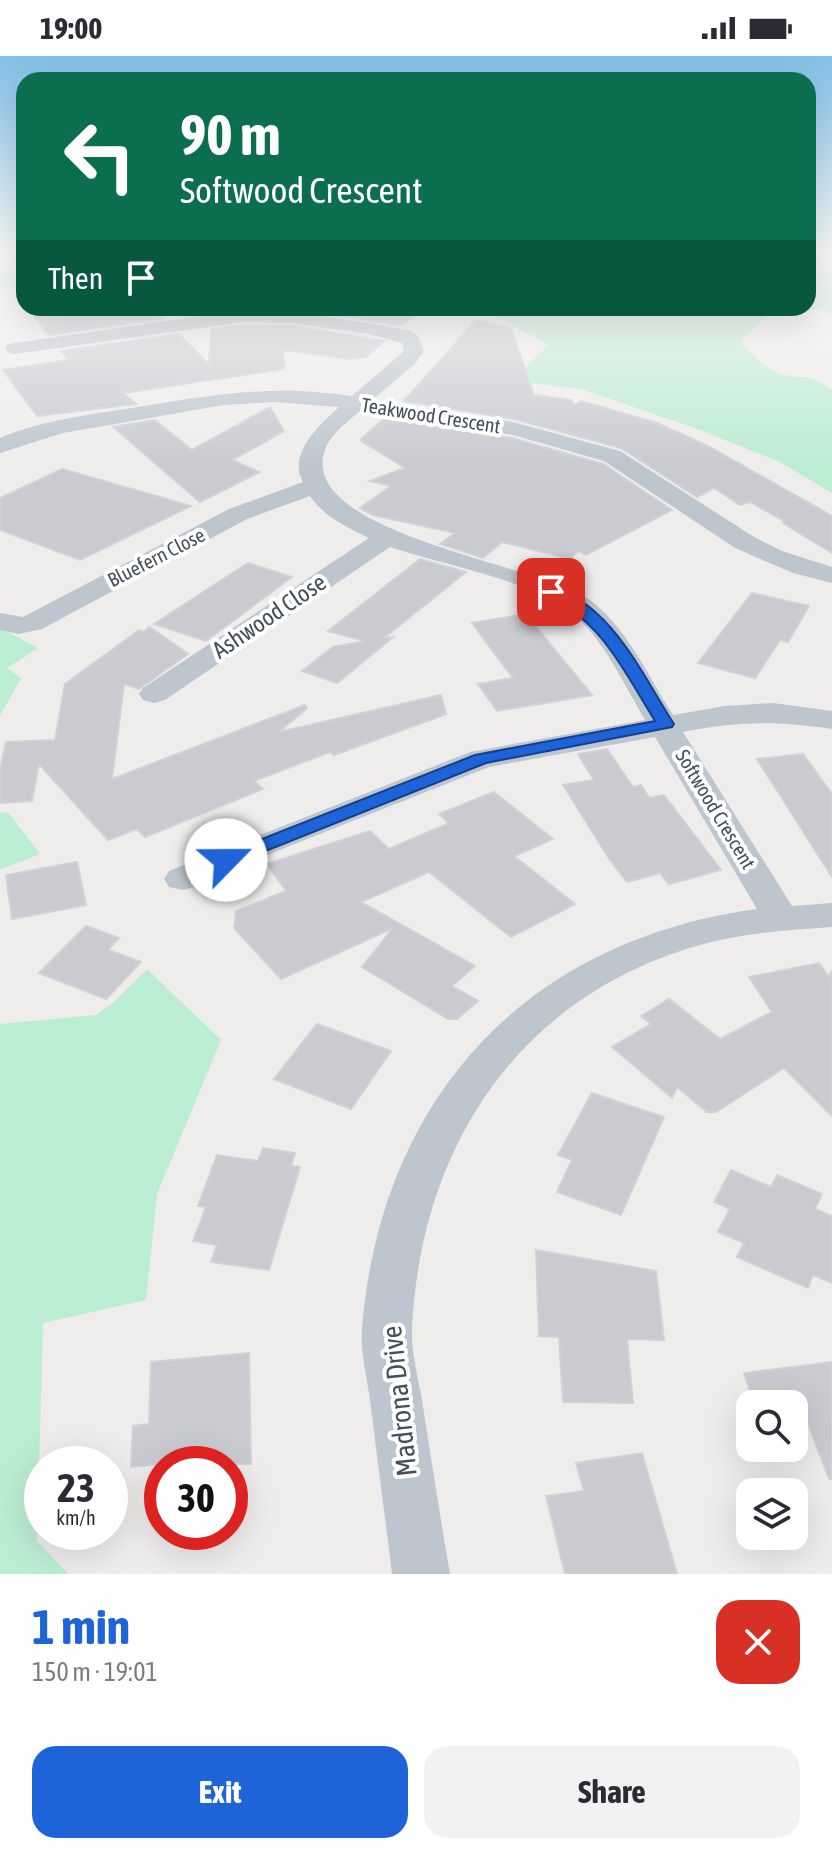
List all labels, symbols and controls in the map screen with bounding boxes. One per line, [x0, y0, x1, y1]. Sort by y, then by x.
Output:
text: 19:00 [40, 11, 102, 45]
text: 90 m [180, 103, 281, 167]
icon: left [48, 104, 152, 208]
text: Softwood Crescent [180, 169, 423, 211]
icon: arrive [119, 256, 163, 300]
text: Then [48, 261, 103, 295]
street label: Teakwood Crescent [360, 393, 502, 437]
street label: Bluefern Close [104, 523, 208, 591]
pin [517, 558, 585, 626]
street label: Ashwood Close [207, 568, 331, 664]
icon: arrive [529, 570, 573, 614]
street label: Softwood Crescent [671, 745, 761, 873]
position arrow [184, 818, 268, 902]
street label: Madrona Drive [375, 1324, 423, 1478]
map controls [736, 1390, 808, 1550]
button: search [736, 1390, 808, 1462]
speed limit sign: 30 [144, 1446, 248, 1550]
text: 23 [57, 1465, 95, 1510]
button: layers [736, 1478, 808, 1550]
text: km/h [56, 1506, 96, 1529]
text: 1 min [32, 1599, 130, 1654]
button: close [716, 1600, 800, 1684]
text: 150 m · 19:01 [32, 1657, 158, 1687]
button: Exit [32, 1746, 408, 1838]
button: Share [424, 1746, 800, 1838]

